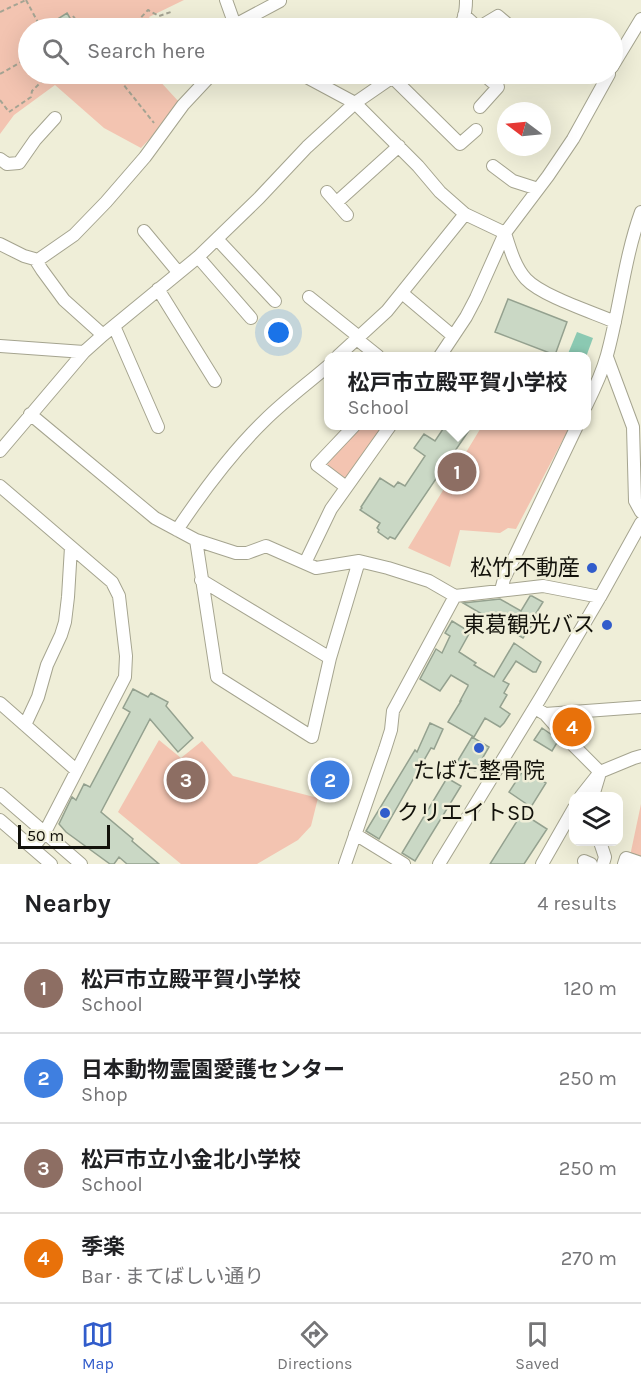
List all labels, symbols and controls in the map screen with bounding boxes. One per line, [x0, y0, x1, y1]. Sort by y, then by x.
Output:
search box [18, 18, 623, 84]
icon: search [39, 35, 72, 68]
text: Search here [87, 38, 205, 64]
north arrow [497, 102, 551, 156]
your location [264, 318, 293, 347]
popup [324, 352, 591, 430]
text: 松戸市立殿平賀小学校 [347, 370, 568, 396]
text: School [347, 396, 409, 419]
pin: 1 [438, 450, 476, 494]
place label: 松竹不動産 [470, 555, 580, 581]
marker: 松竹不動産 [585, 561, 599, 575]
place label: 東葛観光バス [463, 612, 595, 638]
marker: 東葛観光バス [600, 618, 614, 632]
pin: 4 [552, 704, 592, 750]
marker: たばた整骨院 [472, 741, 486, 755]
pin: 3 [166, 758, 206, 802]
pin: 2 [310, 758, 350, 802]
place label: たばた整骨院 [413, 758, 545, 784]
map controls [569, 792, 623, 846]
button: layers [569, 792, 623, 846]
place label: クリエイトSD [397, 800, 535, 826]
marker: クリエイトSD [378, 806, 392, 820]
scale bar [18, 822, 110, 850]
text: 50 m [27, 826, 64, 845]
text: Nearby [24, 888, 111, 919]
text: 4 results [537, 892, 617, 915]
text: 松戸市立殿平賀小学校 [81, 967, 301, 993]
text: 1 [40, 977, 47, 1000]
text: 120 m [563, 977, 617, 1000]
text: School [81, 993, 143, 1016]
text: 日本動物霊園愛護センター [81, 1057, 345, 1083]
text: 2 [37, 1067, 50, 1090]
text: 250 m [559, 1067, 617, 1090]
text: Shop [81, 1083, 128, 1106]
text: 松戸市立小金北小学校 [81, 1147, 301, 1173]
text: 3 [37, 1157, 50, 1180]
text: 250 m [559, 1157, 617, 1180]
text: School [81, 1173, 143, 1196]
text: 季楽 [81, 1234, 125, 1260]
text: 4 [38, 1247, 49, 1270]
text: 270 m [561, 1247, 617, 1270]
text: Bar · まてばしい通り [81, 1265, 264, 1288]
tab: Map [81, 1318, 114, 1373]
tab: Directions [277, 1318, 352, 1373]
tab: Saved [515, 1318, 560, 1373]

